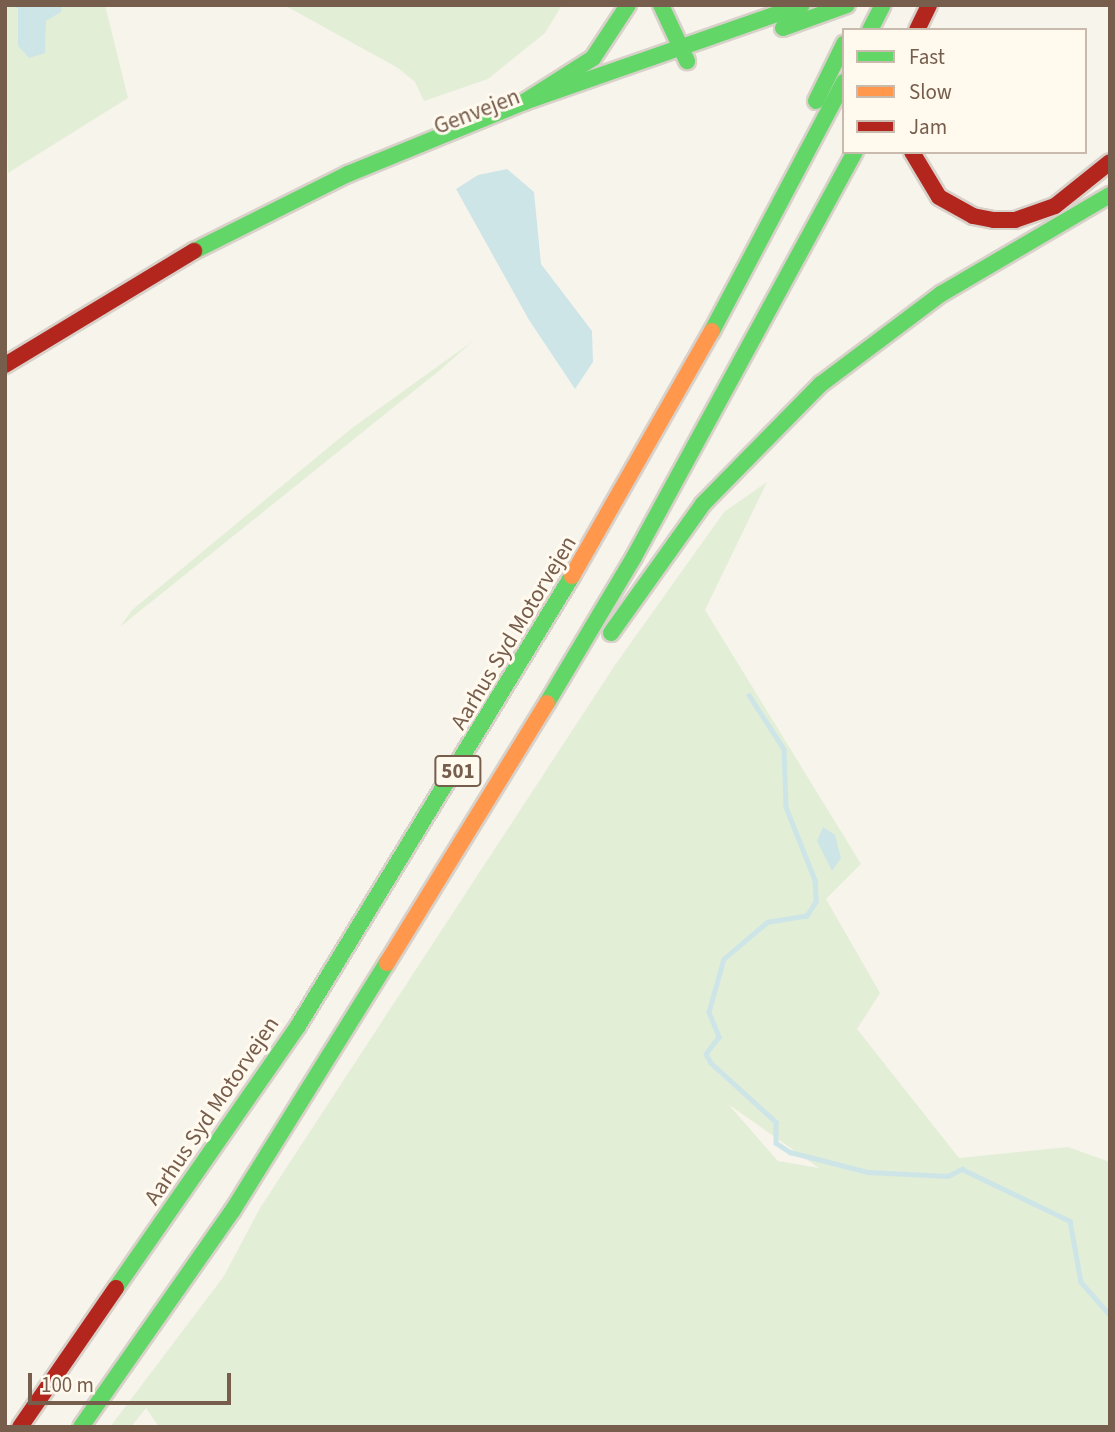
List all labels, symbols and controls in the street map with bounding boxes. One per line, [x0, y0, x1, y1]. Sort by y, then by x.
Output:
legend [842, 28, 1087, 154]
text: Fast [909, 42, 945, 72]
text: Slow [909, 77, 952, 107]
street label: Genvejen [430, 83, 524, 141]
text: Jam [909, 112, 947, 142]
street label: Aarhus Syd Motorvejen [445, 531, 583, 735]
road number: 501 [434, 754, 482, 788]
street label: Aarhus Syd Motorvejen [139, 1012, 285, 1210]
scale bar [32, 1358, 234, 1402]
text: 100 m [41, 1370, 94, 1400]

